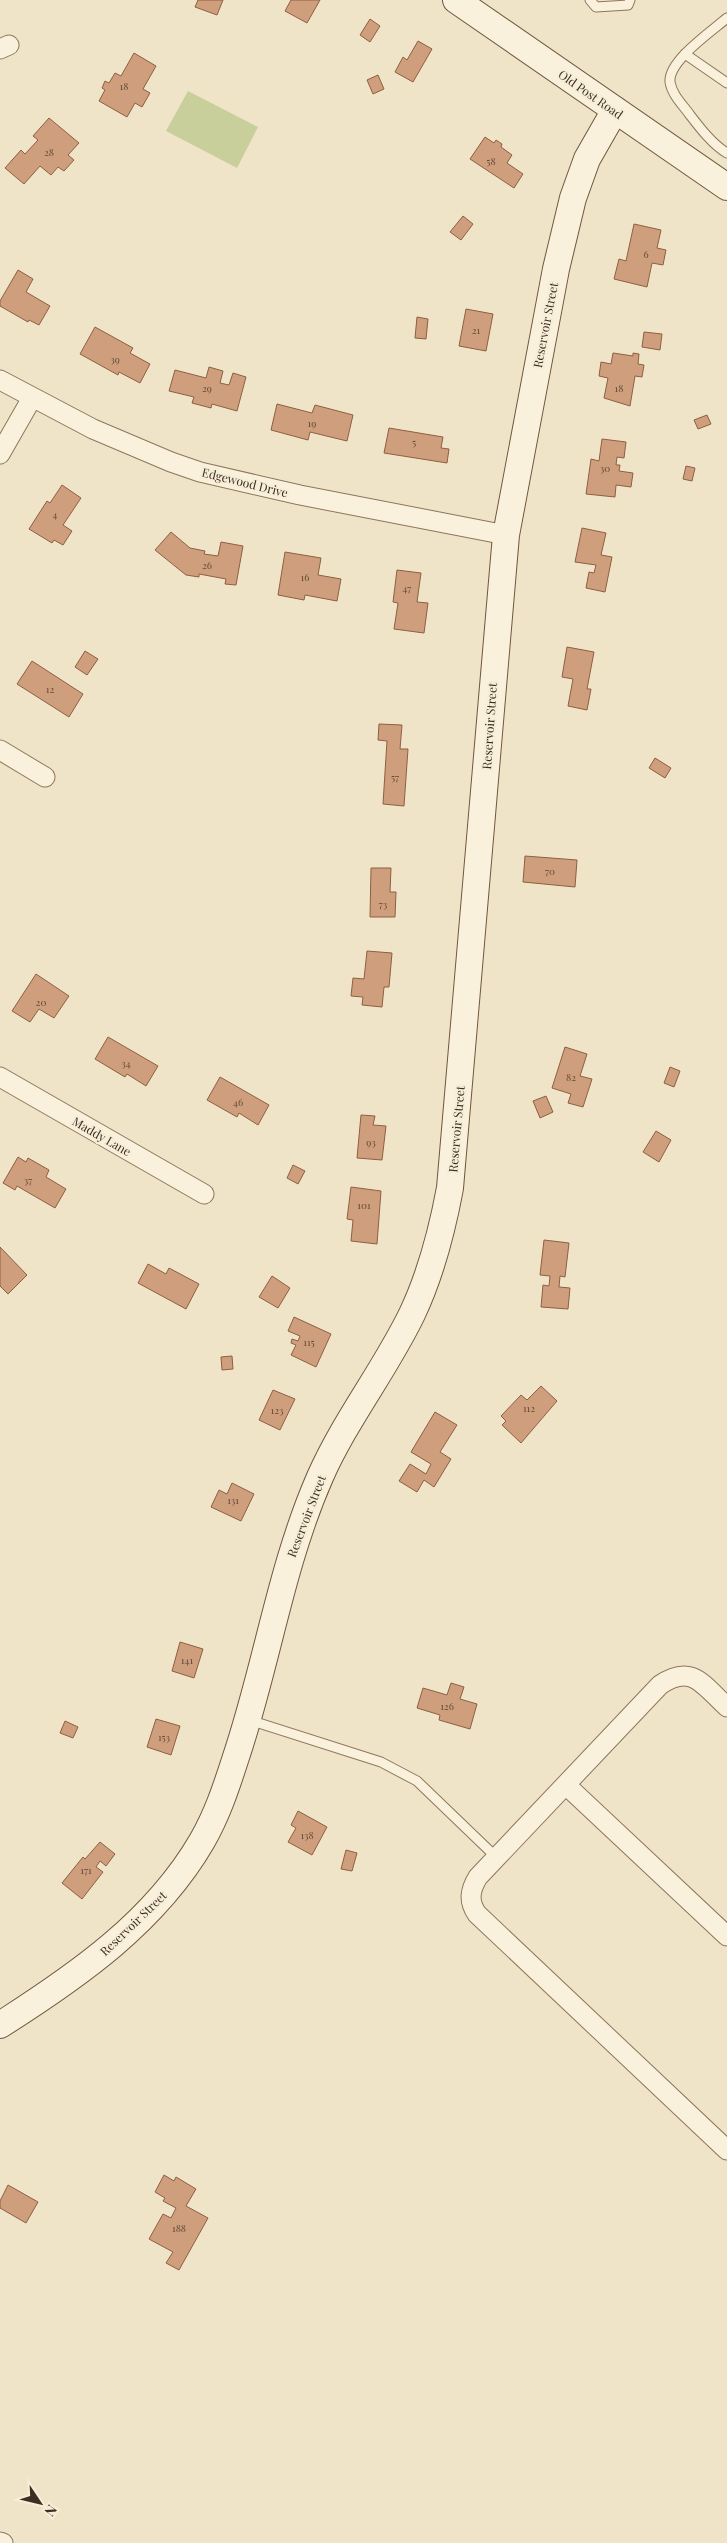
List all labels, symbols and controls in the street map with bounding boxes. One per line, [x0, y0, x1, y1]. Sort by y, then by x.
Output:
street label: Old Post Road [556, 66, 626, 122]
house number: 18 [120, 79, 128, 93]
house number: 28 [44, 145, 54, 159]
house number: 58 [486, 154, 496, 168]
house number: 6 [643, 247, 649, 261]
street label: Reservoir Street [529, 280, 561, 369]
house number: 21 [472, 323, 481, 337]
house number: 39 [110, 352, 120, 366]
house number: 29 [202, 381, 212, 395]
house number: 18 [615, 381, 623, 395]
house number: 19 [308, 416, 316, 430]
house number: 5 [412, 435, 416, 449]
house number: 30 [600, 461, 610, 475]
street label: Edgewood Drive [200, 464, 290, 500]
house number: 4 [53, 507, 58, 521]
house number: 26 [202, 558, 212, 572]
house number: 16 [301, 570, 309, 584]
house number: 47 [403, 581, 411, 595]
street label: Reservoir Street [478, 681, 500, 770]
house number: 12 [46, 682, 54, 696]
house number: 57 [391, 770, 399, 784]
house number: 70 [545, 864, 555, 878]
house number: 73 [379, 897, 388, 911]
house number: 20 [36, 995, 46, 1009]
house number: 34 [121, 1056, 131, 1070]
house number: 82 [566, 1070, 576, 1084]
street label: Reservoir Street [444, 1084, 468, 1173]
house number: 46 [233, 1095, 243, 1109]
street label: Maddy Lane [70, 1113, 134, 1159]
house number: 93 [366, 1135, 376, 1149]
house number: 37 [24, 1173, 32, 1187]
house number: 101 [357, 1198, 371, 1212]
house number: 115 [303, 1335, 315, 1349]
house number: 112 [523, 1401, 535, 1415]
house number: 123 [271, 1403, 284, 1417]
street label: Reservoir Street [283, 1472, 329, 1559]
house number: 131 [227, 1493, 239, 1507]
house number: 141 [181, 1653, 193, 1667]
house number: 126 [440, 1699, 454, 1713]
house number: 153 [158, 1730, 171, 1744]
house number: 138 [300, 1828, 314, 1842]
house number: 171 [80, 1863, 92, 1877]
street label: Reservoir Street [96, 1887, 170, 1959]
house number: 188 [172, 2221, 186, 2235]
north arrow [15, 2478, 65, 2528]
text: N [40, 2501, 62, 2520]

